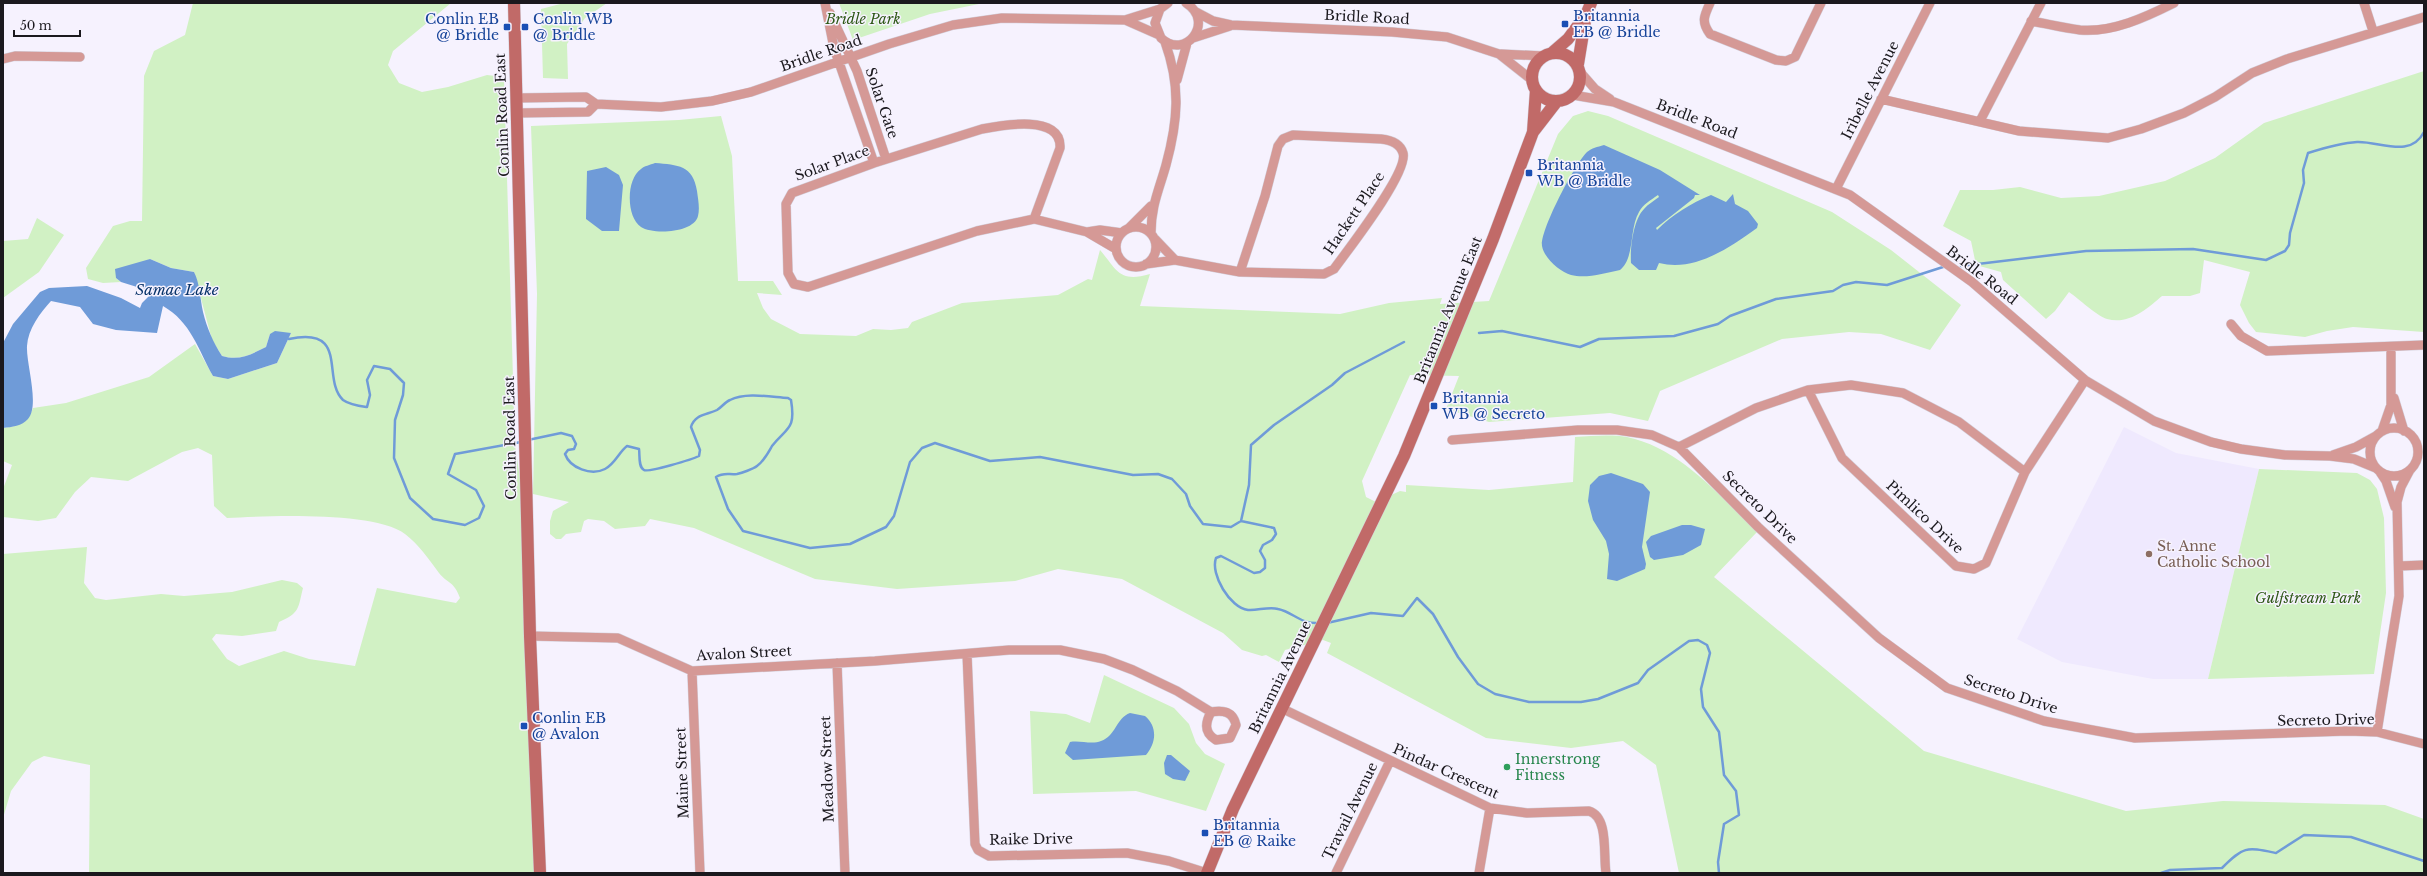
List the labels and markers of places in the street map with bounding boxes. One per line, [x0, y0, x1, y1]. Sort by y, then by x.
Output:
place label: Britannia EB @ Bridle [1573, 7, 1661, 41]
place label: Conlin EB @ Bridle [425, 10, 499, 44]
place label: Conlin WB @ Bridle [533, 10, 613, 44]
marker: Britannia EB @ Bridle [1560, 19, 1570, 29]
marker: Conlin EB @ Bridle [502, 22, 512, 32]
marker: Conlin WB @ Bridle [520, 22, 530, 32]
place label: Britannia WB @ Bridle [1536, 156, 1631, 190]
marker: Britannia WB @ Bridle [1524, 168, 1534, 178]
place label: Britannia WB @ Secreto [1441, 389, 1545, 423]
marker: Britannia WB @ Secreto [1429, 401, 1439, 411]
place label: St. Anne Catholic School [2157, 537, 2270, 571]
marker: St. Anne Catholic School [2144, 549, 2154, 559]
place label: Conlin EB @ Avalon [532, 709, 606, 743]
marker: Conlin EB @ Avalon [519, 721, 529, 731]
place label: Innerstrong Fitness [1515, 750, 1601, 784]
marker: Innerstrong Fitness [1502, 762, 1512, 772]
place label: Britannia EB @ Raike [1213, 816, 1296, 850]
marker: Britannia EB @ Raike [1200, 828, 1210, 838]

